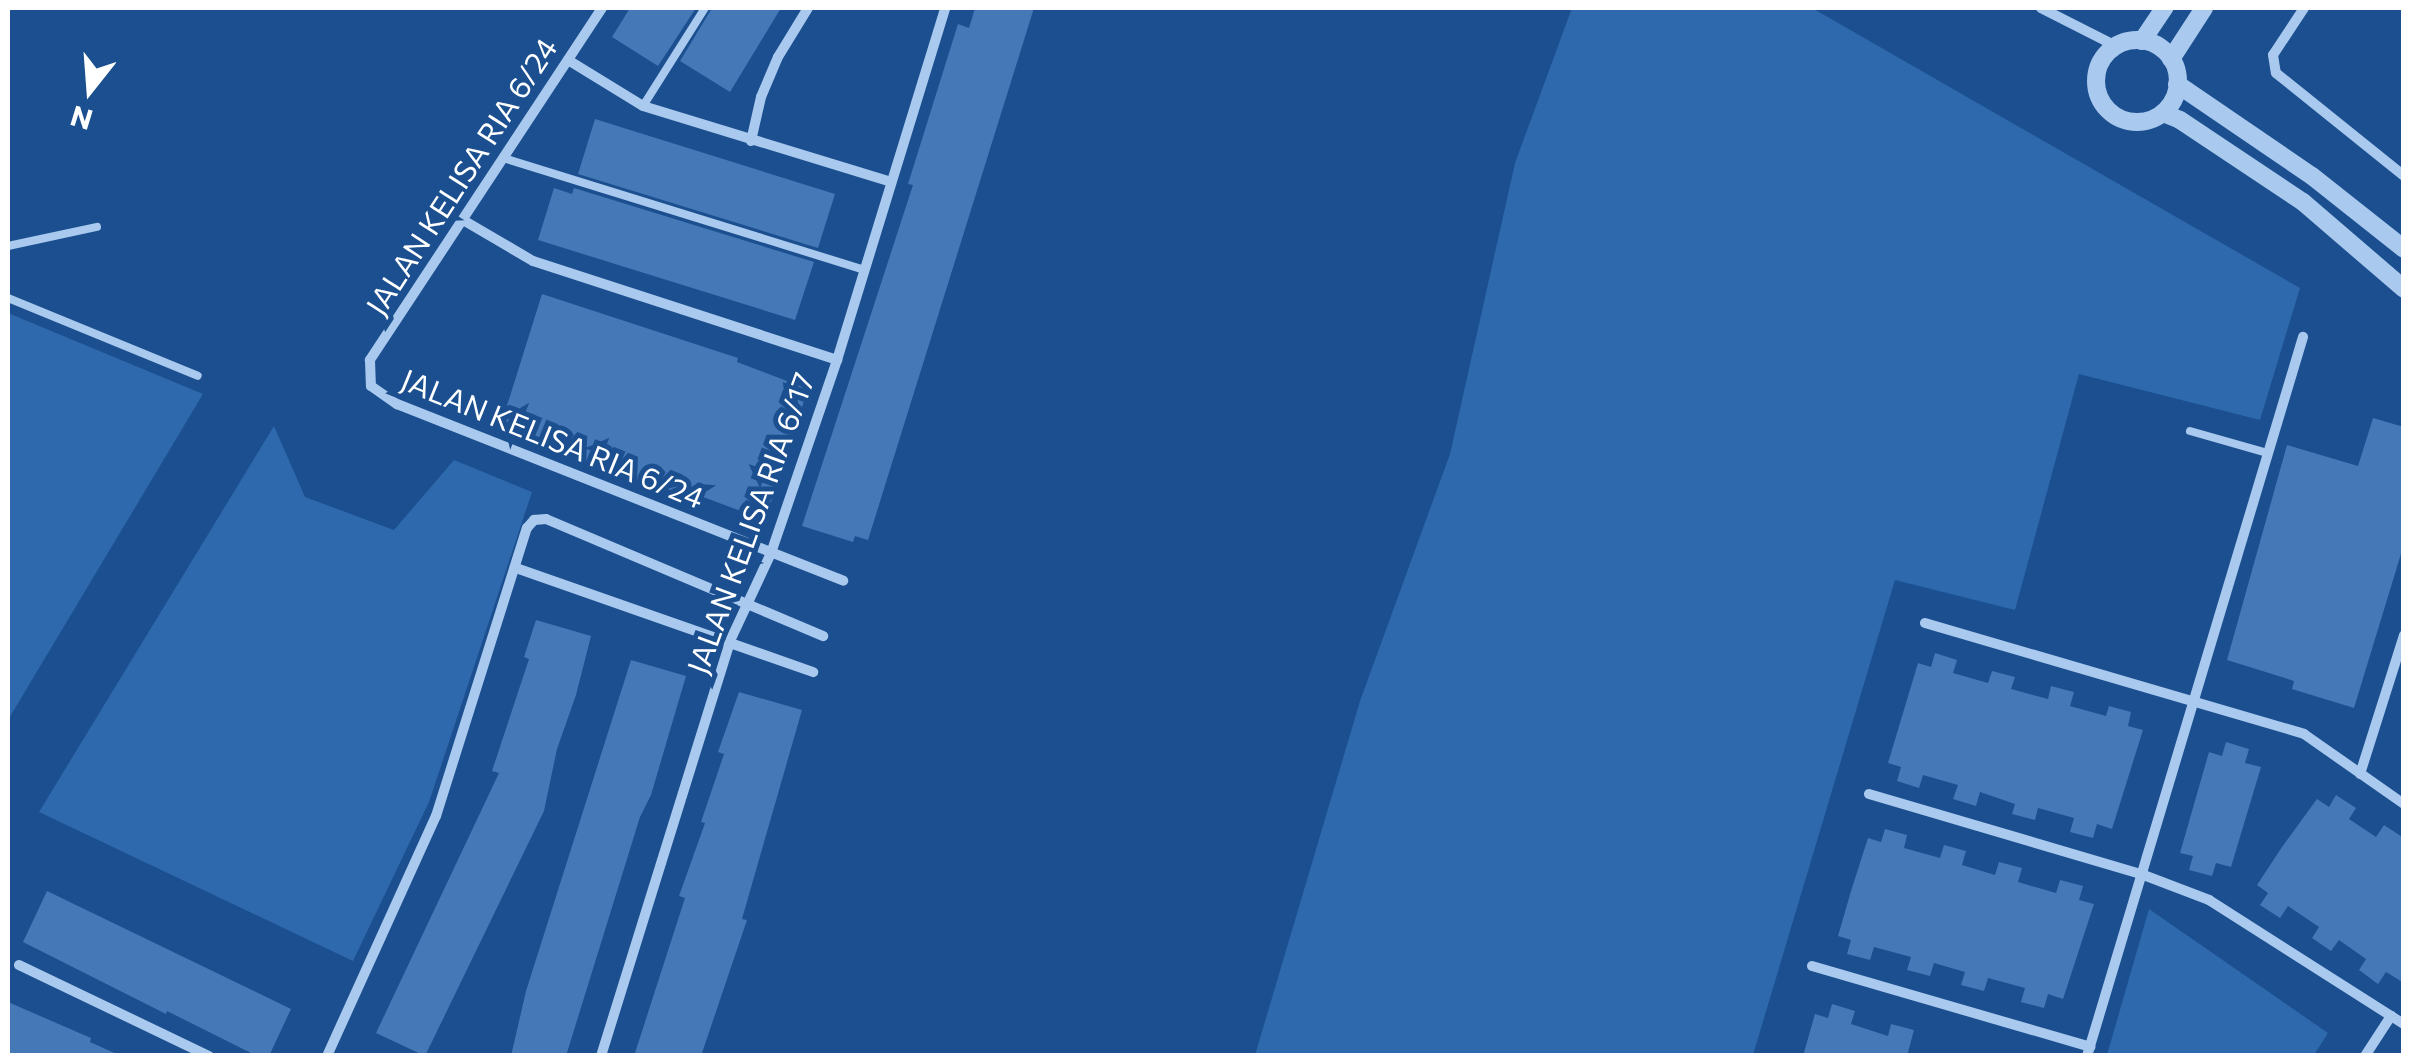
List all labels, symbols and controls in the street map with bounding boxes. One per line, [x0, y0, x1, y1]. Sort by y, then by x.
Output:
street label: JALAN KELISA RIA 6/24 [358, 31, 564, 321]
north arrow [40, 40, 140, 140]
text: N [66, 99, 96, 138]
street label: JALAN KELISA RIA 6/24 [396, 361, 710, 515]
street label: JALAN KELISA RIA 6/17 [679, 368, 821, 678]

